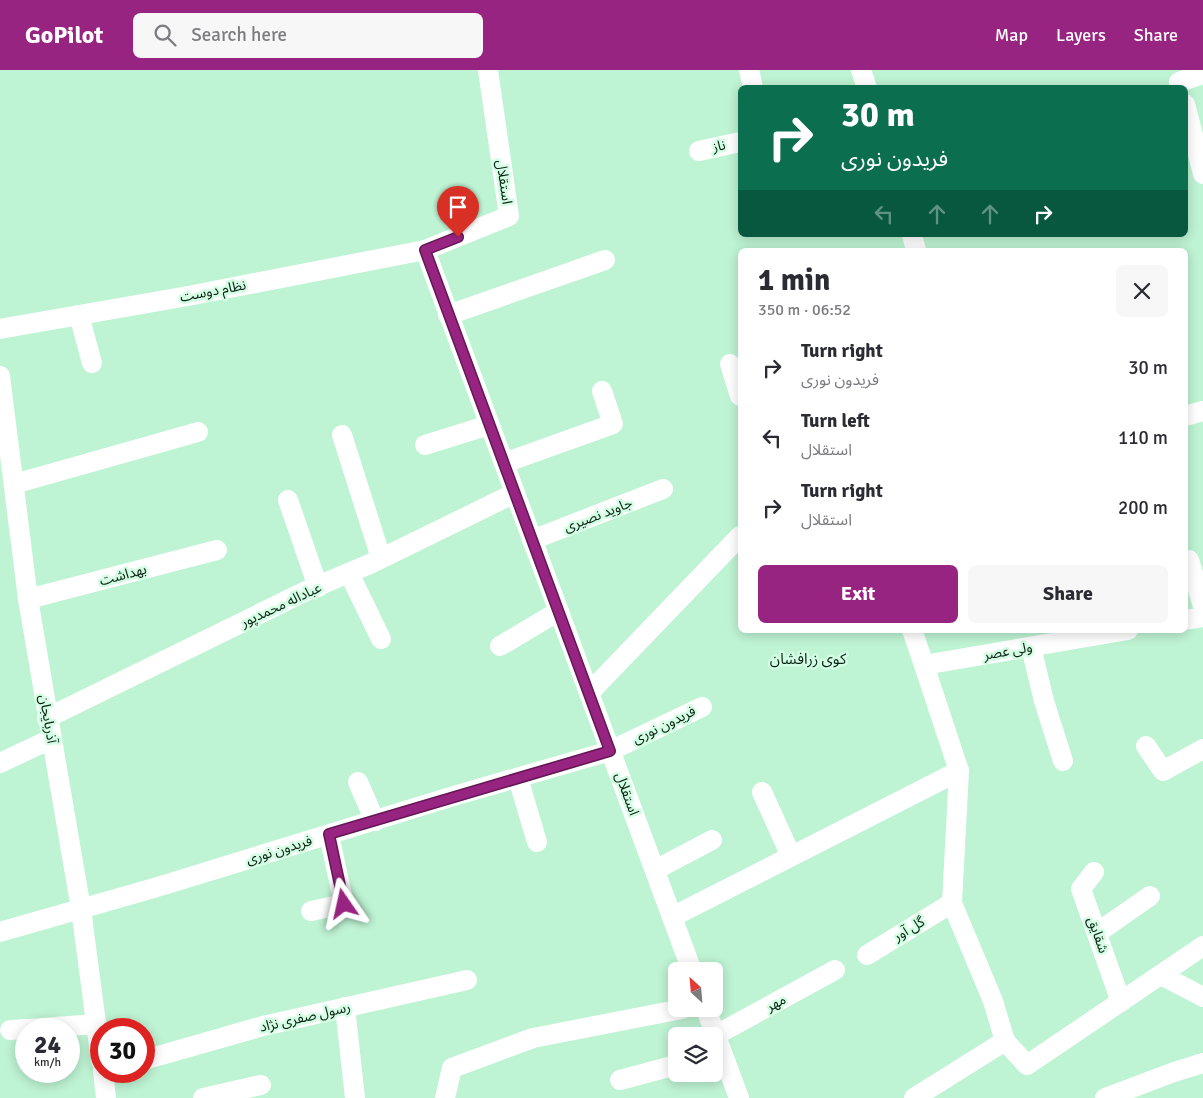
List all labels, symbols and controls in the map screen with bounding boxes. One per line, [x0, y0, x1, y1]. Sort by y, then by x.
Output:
search box [133, 13, 483, 58]
text: GoPilot [25, 20, 103, 50]
icon: search [151, 21, 179, 49]
text: Search here [191, 23, 287, 47]
text: Map [995, 24, 1028, 46]
text: Layers [1056, 24, 1106, 46]
text: Share [1134, 24, 1178, 46]
text: 30 m [841, 93, 915, 136]
icon: right [758, 105, 823, 170]
street label: ناز [710, 136, 727, 156]
text: فریدون نوری [841, 145, 948, 172]
street label: استقلال [492, 159, 516, 205]
pin [437, 186, 479, 237]
icon: arrive [444, 193, 472, 221]
icon: left [870, 200, 898, 228]
icon: ahead [923, 200, 951, 228]
icon: ahead [976, 200, 1004, 228]
icon: right [1029, 200, 1057, 228]
text: 1 min [758, 262, 830, 299]
button: close [1116, 265, 1168, 317]
street label: نظام دوست [179, 276, 248, 308]
text: 350 m · 06:52 [758, 300, 851, 320]
text: Turn right [801, 339, 883, 363]
icon: right [758, 354, 786, 382]
text: 30 m [1128, 356, 1168, 380]
text: فریدون نوری [801, 370, 879, 390]
text: Turn left [801, 409, 870, 433]
icon: left [758, 424, 786, 452]
text: 110 m [1118, 426, 1168, 450]
text: استقلال [801, 440, 852, 460]
text: Turn right [801, 479, 883, 503]
street label: جاوید نصیری [561, 494, 635, 536]
icon: right [758, 494, 786, 522]
text: 200 m [1118, 496, 1168, 520]
text: استقلال [801, 510, 852, 530]
street label: بهداشت [98, 561, 149, 589]
button: Exit [758, 565, 958, 623]
button: Share [968, 565, 1168, 623]
street label: عباداله محمدپور [237, 579, 325, 633]
street label: ولی عصر [981, 638, 1034, 664]
district label: کوی زرافشان [770, 650, 847, 668]
street label: آذربایجان [35, 693, 61, 746]
street label: فریدون نوری [630, 702, 698, 748]
street label: استقلال [611, 770, 643, 818]
street label: فریدون نوری [244, 832, 314, 868]
position arrow [317, 877, 369, 929]
street label: گل آور [889, 913, 928, 945]
street label: شقایق [1083, 915, 1112, 956]
north arrow [668, 962, 722, 1018]
map controls [668, 962, 723, 1082]
street label: مهر [762, 991, 789, 1016]
street label: رسول صفری نژاد [258, 998, 352, 1036]
speed limit sign: 30 [90, 1018, 155, 1083]
button: layers [668, 1027, 723, 1082]
text: 24 [34, 1029, 61, 1060]
text: km/h [34, 1055, 61, 1070]

